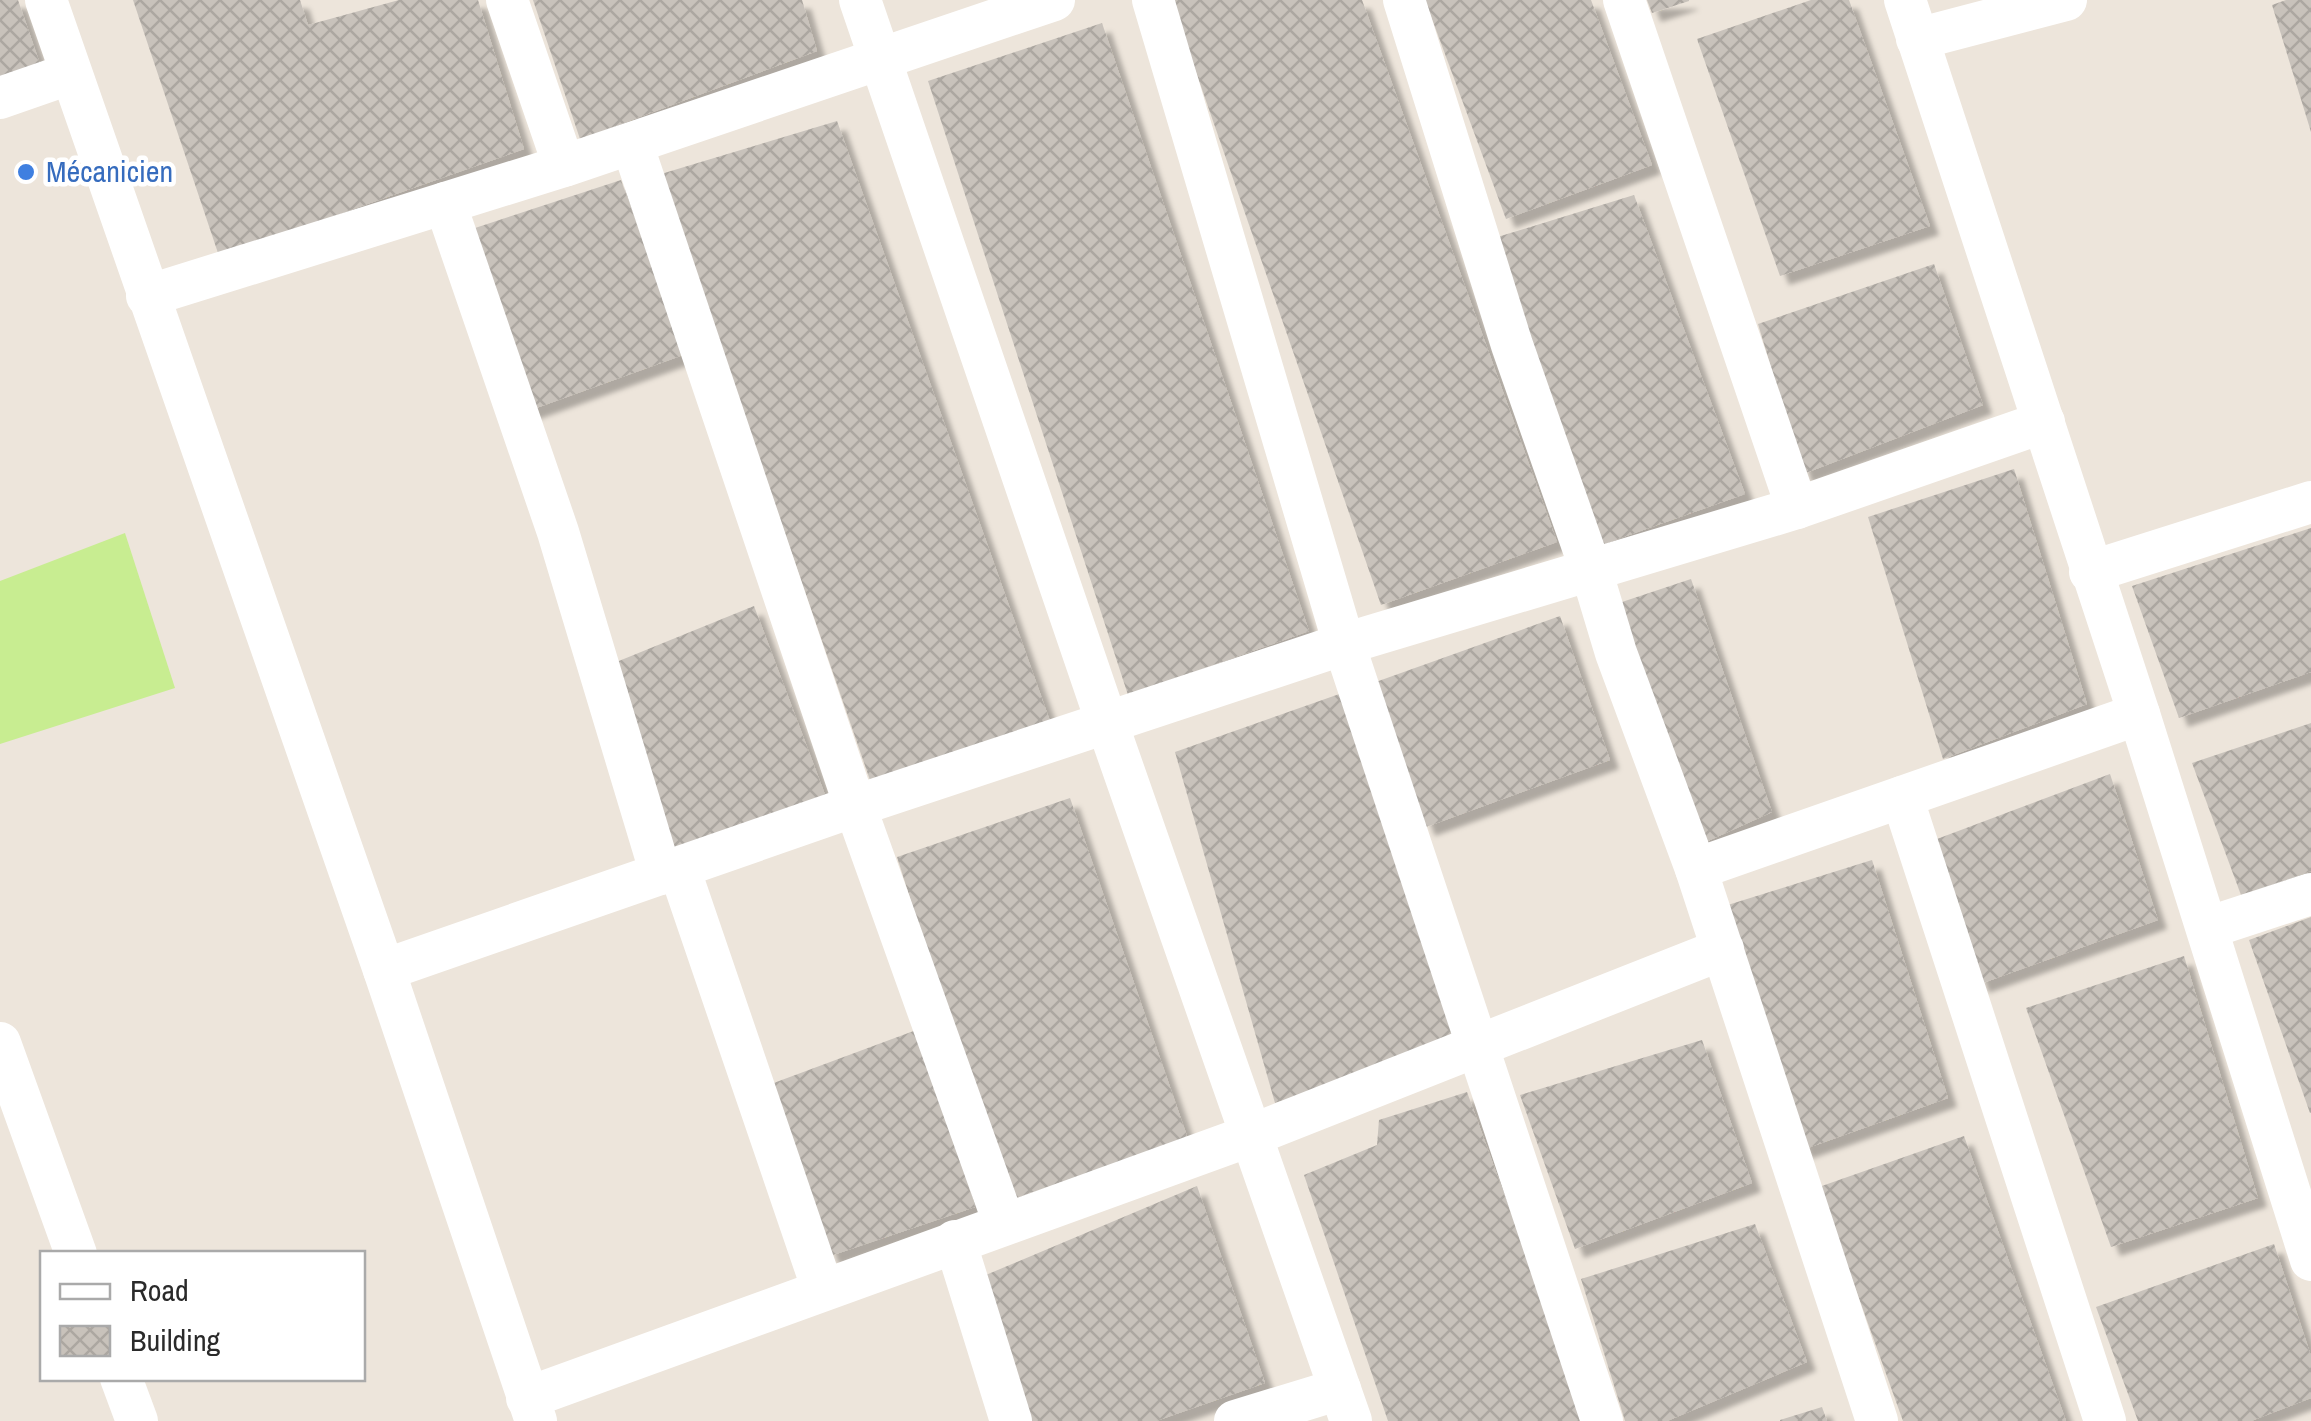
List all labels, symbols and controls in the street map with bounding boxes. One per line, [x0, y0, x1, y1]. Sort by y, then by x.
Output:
place label: Mécanicien [46, 151, 173, 191]
marker: Mécanicien [15, 161, 37, 183]
legend [40, 1251, 365, 1381]
text: Road [130, 1270, 189, 1310]
text: Building [130, 1320, 221, 1360]

